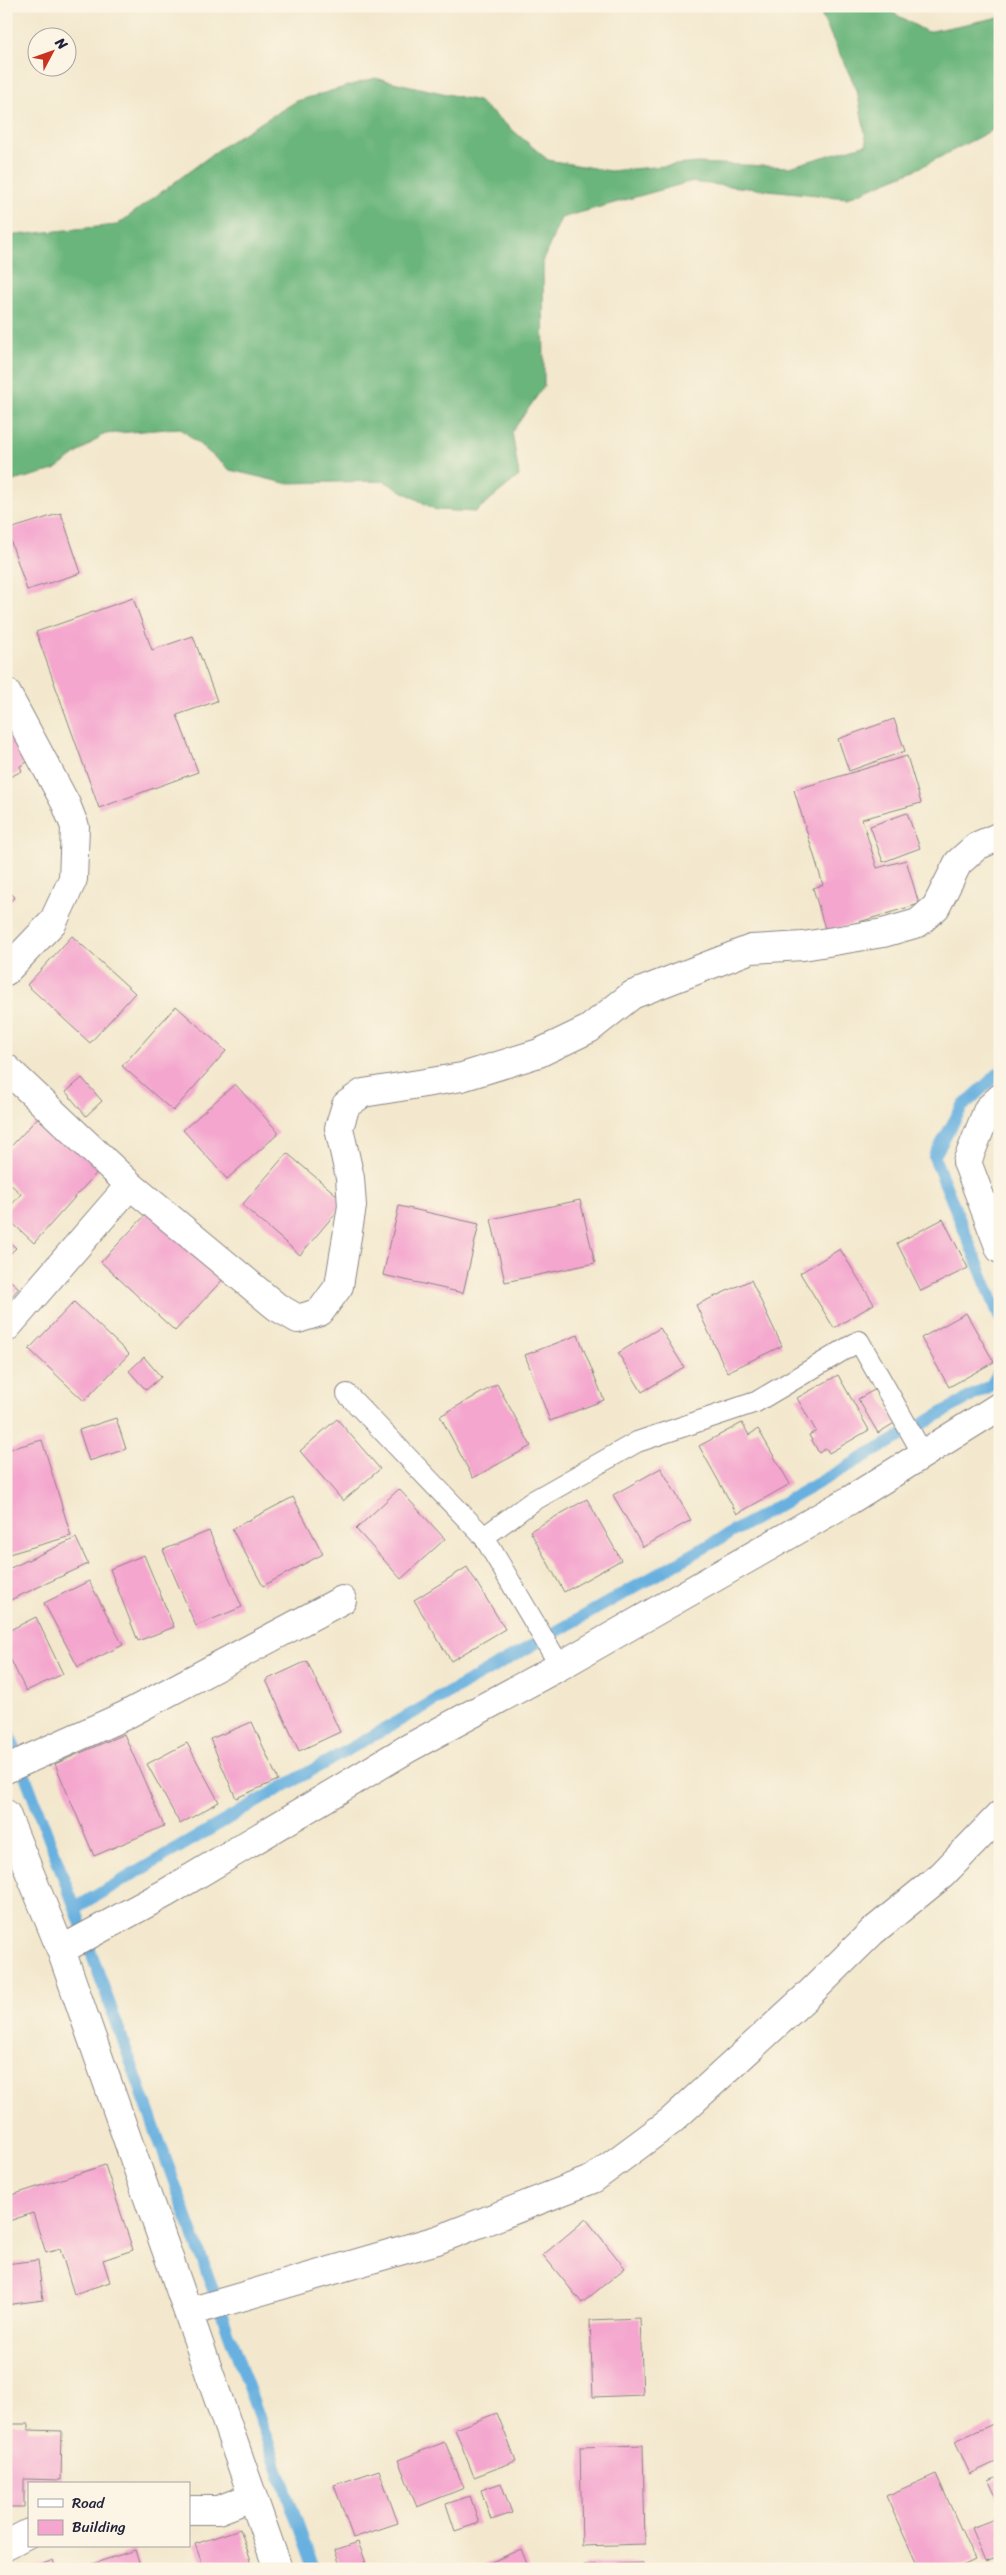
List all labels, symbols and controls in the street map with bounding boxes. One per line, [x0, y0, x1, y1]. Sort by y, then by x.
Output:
north arrow [28, 28, 78, 78]
text: N [48, 31, 74, 56]
legend [28, 2482, 190, 2548]
text: Road [72, 2490, 105, 2516]
text: Building [72, 2514, 126, 2540]

